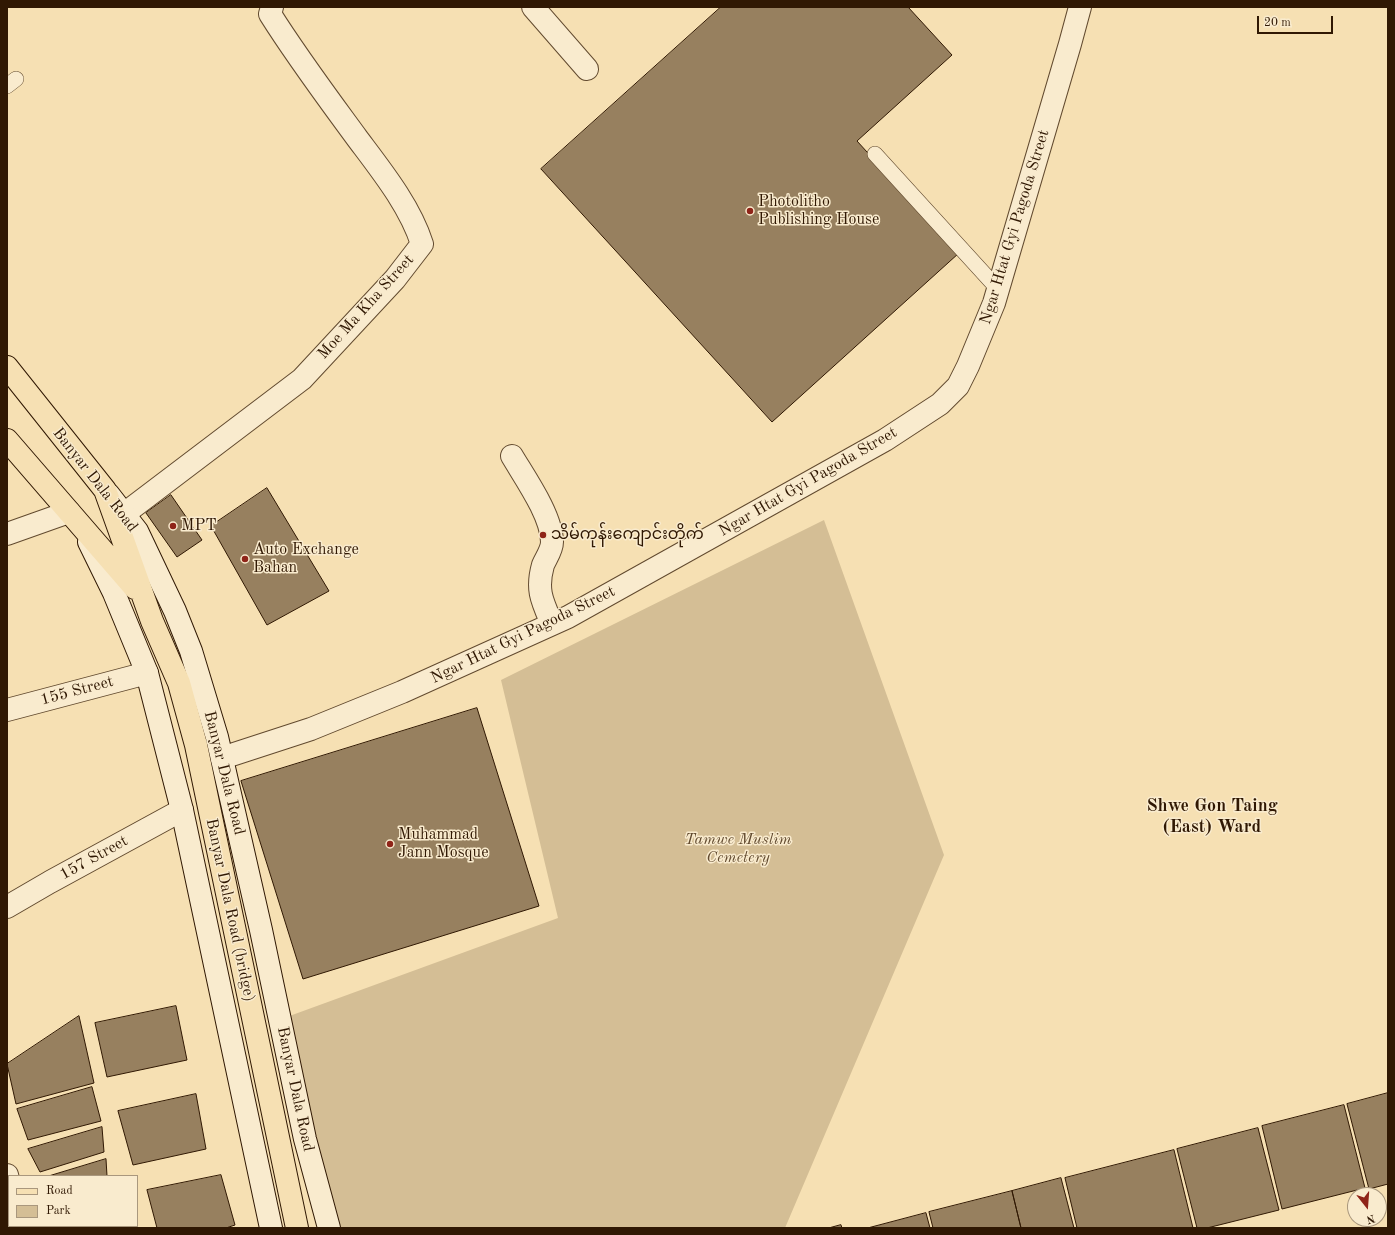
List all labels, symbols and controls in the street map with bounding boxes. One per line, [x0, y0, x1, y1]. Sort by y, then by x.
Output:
scale bar [1259, 8, 1335, 34]
text: 20 m [1264, 17, 1291, 29]
street label: Ngar Htat Gyi Pagoda Street [976, 127, 1054, 327]
place label: Photolitho Publishing House [758, 192, 879, 230]
marker: Photolitho Publishing House [745, 206, 755, 216]
street label: Moe Ma Kha Street [314, 251, 418, 363]
street label: Ngar Htat Gyi Pagoda Street [715, 423, 901, 541]
street label: Banyar Dala Road [48, 424, 142, 536]
place label: MPT [181, 516, 217, 536]
marker: MPT [168, 521, 178, 531]
place label: သိမ်ကုန်းကျောင်းတိုက် [551, 525, 704, 545]
marker: သိမ်ကုန်းကျောင်းတိုက် [538, 530, 548, 540]
place label: Auto Exchange Bahan [253, 540, 359, 578]
marker: Auto Exchange Bahan [240, 554, 250, 564]
street label: Ngar Htat Gyi Pagoda Street [428, 582, 618, 688]
street label: 155 Street [38, 672, 116, 710]
street label: Banyar Dala Road [199, 709, 249, 837]
district label: Shwe Gon Taing (East) Ward [1146, 795, 1278, 838]
street label: Banyar Dala Road (bridge) [201, 817, 259, 1003]
place label: Muhammad Jann Mosque [398, 825, 489, 863]
park label: Tamwe Muslim Cemetery [684, 830, 792, 868]
street label: 157 Street [57, 831, 131, 885]
marker: Muhammad Jann Mosque [385, 839, 395, 849]
street label: Banyar Dala Road [272, 1025, 318, 1153]
legend [8, 1175, 138, 1227]
text: Road [46, 1185, 73, 1197]
north arrow [1347, 1187, 1387, 1227]
text: Park [46, 1205, 71, 1217]
text: N [1365, 1212, 1376, 1224]

